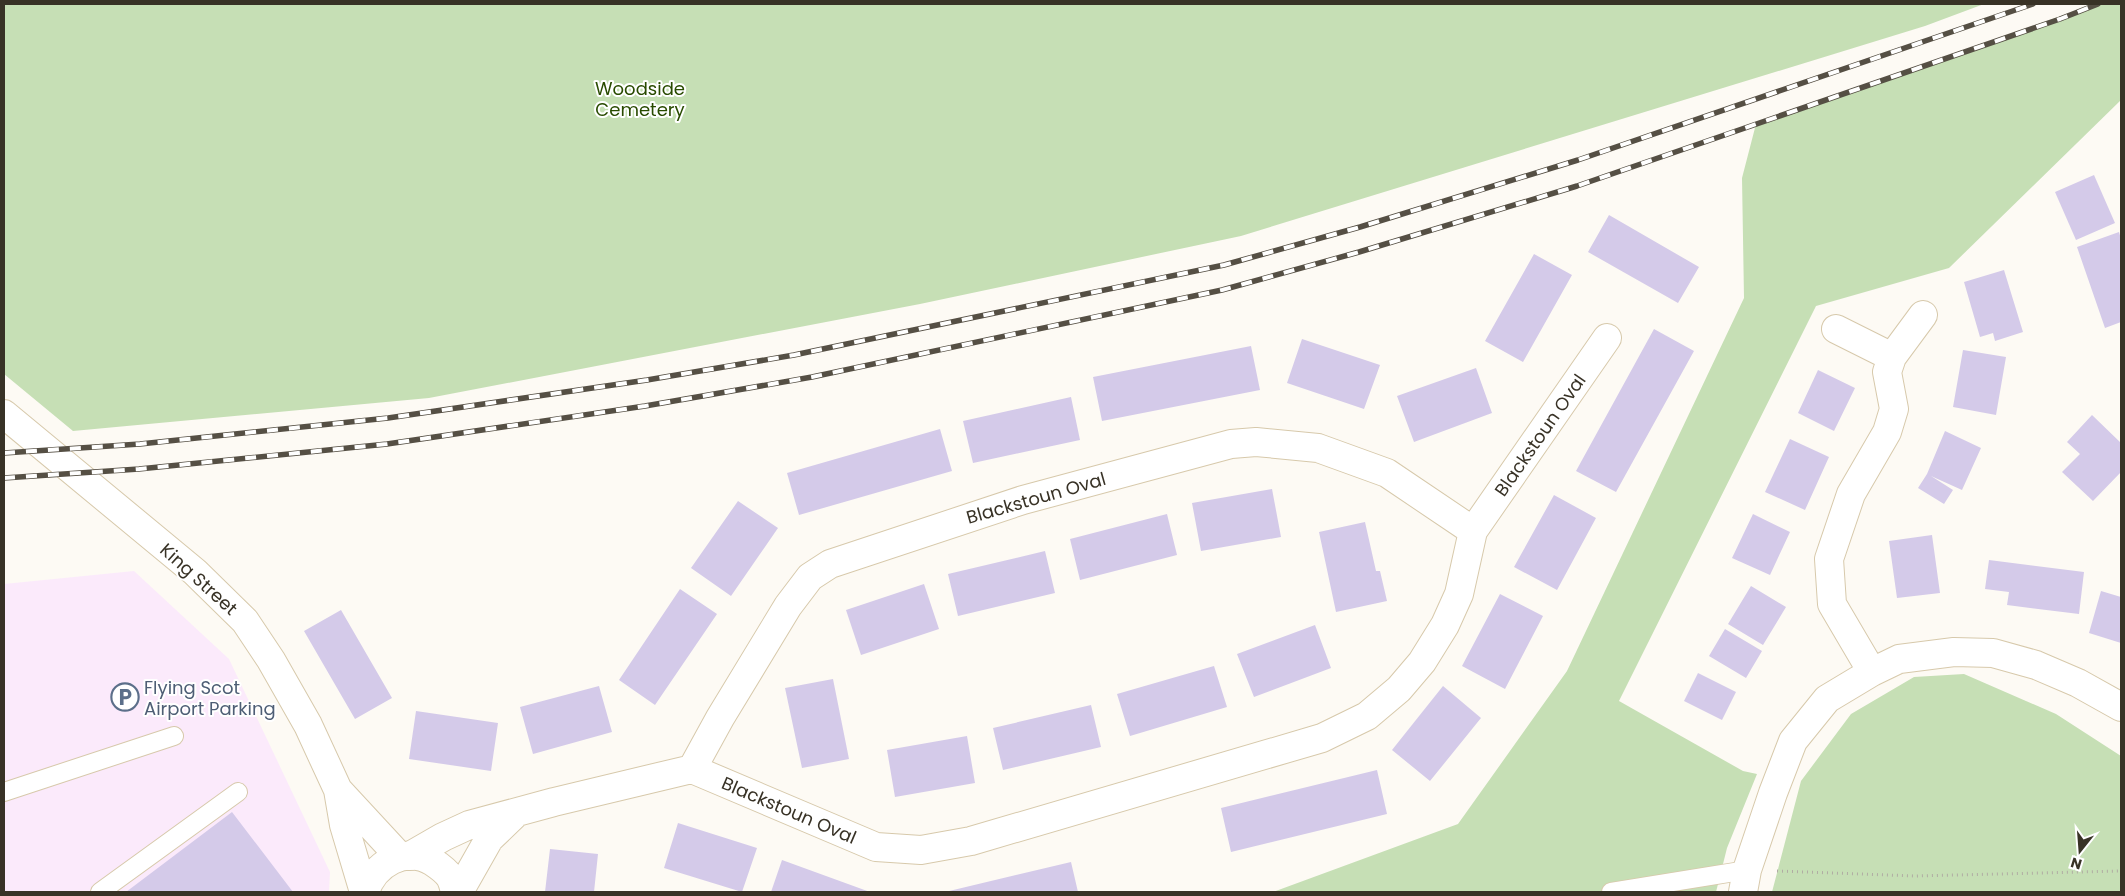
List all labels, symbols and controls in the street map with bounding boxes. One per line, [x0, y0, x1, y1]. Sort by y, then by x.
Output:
park label: Woodside Cemetery [595, 76, 685, 122]
street label: Blackstoun Oval [1488, 369, 1592, 501]
street label: Blackstoun Oval [963, 466, 1109, 530]
street label: King Street [155, 537, 243, 621]
place label: Flying Scot Airport Parking [144, 675, 276, 721]
parking icon: Flying Scot Airport Parking [110, 682, 140, 712]
street label: Blackstoun Oval [718, 770, 860, 850]
north arrow [2055, 826, 2105, 876]
text: N [2068, 852, 2084, 875]

